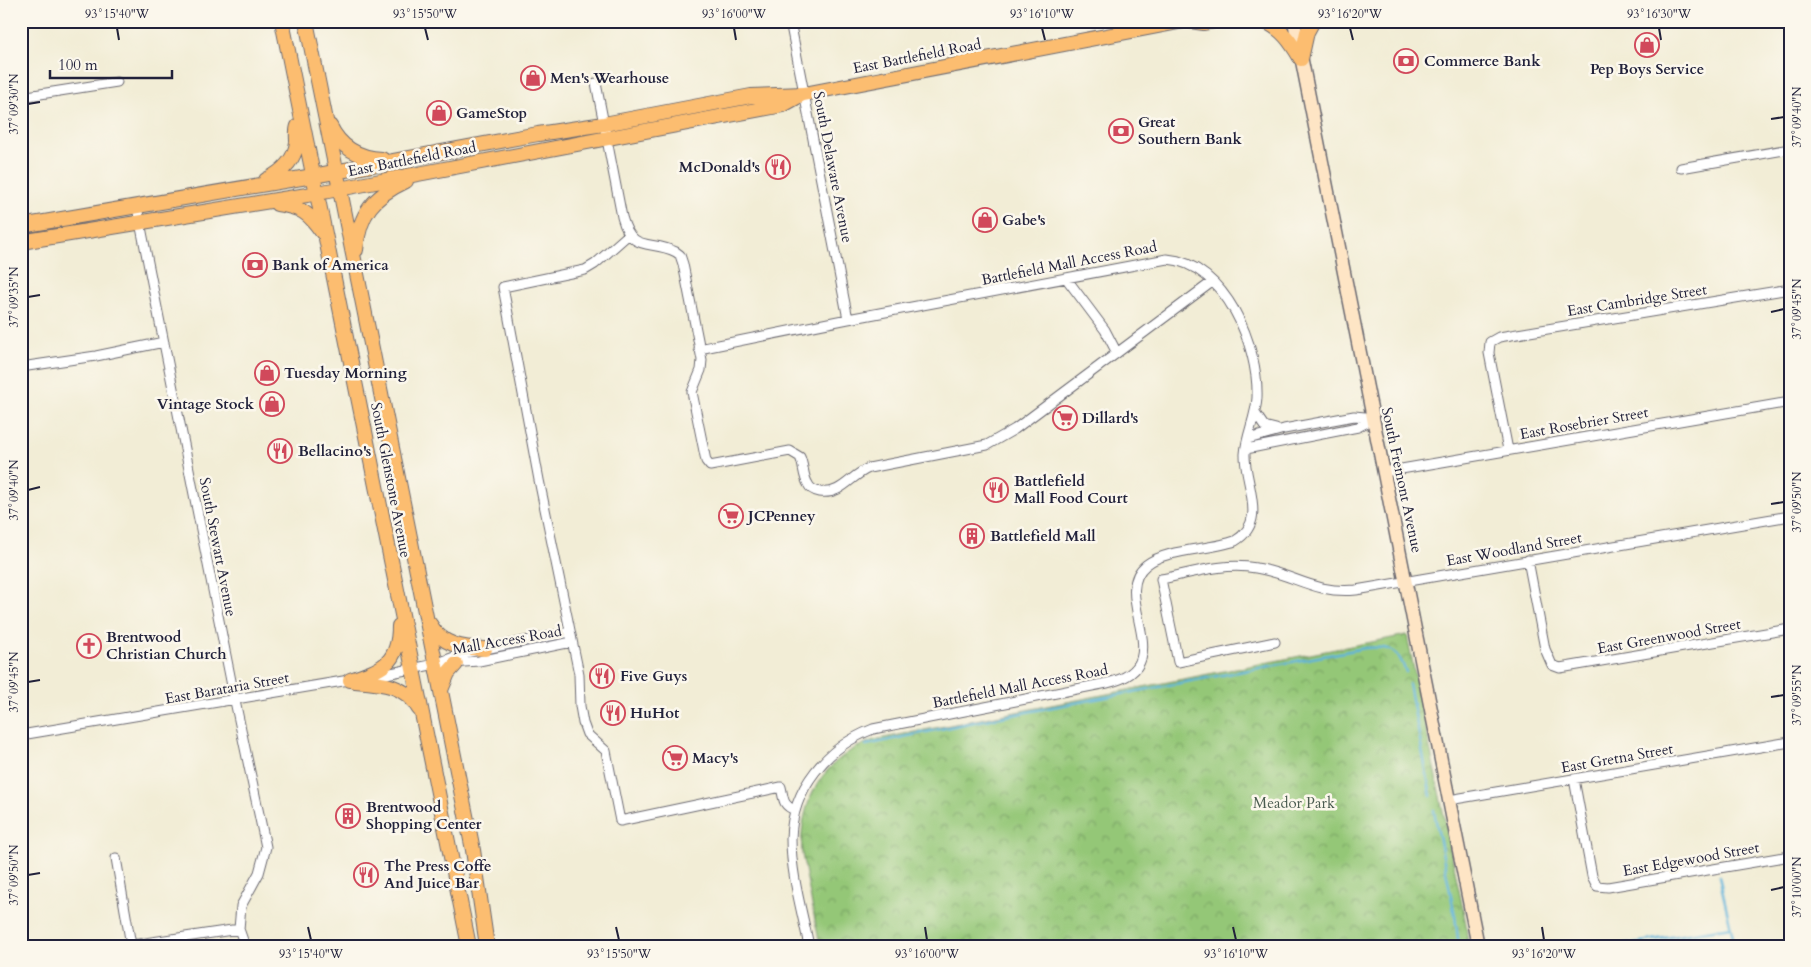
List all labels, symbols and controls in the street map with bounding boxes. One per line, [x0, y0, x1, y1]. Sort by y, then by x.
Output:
text: 93°15'40"W [85, 6, 150, 22]
text: 93°15'50"W [393, 6, 458, 22]
text: 93°16'00"W [702, 6, 767, 22]
text: 93°16'10"W [1010, 6, 1075, 22]
text: 93°16'20"W [1318, 6, 1383, 22]
text: 93°16'30"W [1627, 6, 1692, 22]
shop icon: Pep Boys Service [1634, 32, 1660, 58]
street label: East Battlefield Road [851, 34, 983, 78]
scale bar [50, 48, 172, 80]
bank icon: Commerce Bank [1393, 48, 1419, 74]
place label: Commerce Bank [1424, 51, 1541, 71]
text: 100 m [58, 55, 98, 75]
place label: Pep Boys Service [1590, 59, 1704, 79]
shop icon: Men's Wearhouse [520, 65, 546, 91]
place label: Men's Wearhouse [550, 68, 669, 88]
text: 37°09'30"N [6, 73, 22, 134]
text: 37°09'40"N [1789, 86, 1805, 147]
street label: South Delaware Avenue [809, 90, 858, 244]
shop icon: GameStop [426, 100, 452, 126]
place label: GameStop [456, 103, 527, 123]
place label: Great Southern Bank [1138, 112, 1243, 149]
bank icon: Great Southern Bank [1108, 118, 1134, 144]
street label: East Battlefield Road [346, 137, 478, 181]
restaurant icon: McDonald's [765, 154, 791, 180]
place label: McDonald's [679, 157, 760, 177]
shop icon: Gabe's [972, 207, 998, 233]
place label: Gabe's [1002, 210, 1046, 230]
street label: Battlefield Mall Access Road [980, 236, 1158, 290]
bank icon: Bank of America [242, 252, 268, 278]
place label: Bank of America [272, 255, 389, 275]
text: 37°09'35"N [6, 266, 22, 327]
text: 37°09'45"N [1789, 278, 1805, 339]
street label: East Cambridge Street [1566, 279, 1709, 321]
shop icon: Tuesday Morning [254, 360, 280, 386]
place label: Tuesday Morning [284, 363, 407, 383]
shop icon: Vintage Stock [259, 391, 285, 417]
place label: Vintage Stock [157, 394, 255, 414]
street label: South Glenstone Avenue [366, 401, 416, 560]
street label: East Rosebrier Street [1518, 402, 1650, 444]
supermarket icon: Dillard's [1052, 405, 1078, 431]
street label: South Fremont Avenue [1377, 405, 1427, 555]
place label: Dillard's [1082, 408, 1138, 428]
restaurant icon: Bellacino's [267, 438, 293, 464]
place label: Bellacino's [298, 441, 371, 461]
text: 37°09'40"N [6, 459, 22, 520]
place label: Battlefield Mall Food Court [1014, 471, 1129, 508]
text: 37°09'50"N [1789, 471, 1805, 532]
street label: South Stewart Avenue [195, 476, 241, 618]
restaurant icon: Battlefield Mall Food Court [983, 477, 1009, 503]
supermarket icon: JCPenney [718, 503, 744, 529]
place label: JCPenney [746, 506, 816, 526]
building icon: Battlefield Mall [959, 523, 985, 549]
place label: Battlefield Mall [990, 526, 1096, 546]
street label: East Woodland Street [1445, 527, 1584, 571]
street label: East Greenwood Street [1596, 613, 1743, 658]
street label: Mall Access Road [451, 621, 563, 659]
place label: Brentwood Christian Church [106, 627, 227, 664]
church icon: Brentwood Christian Church [76, 633, 102, 659]
text: 37°09'45"N [6, 651, 22, 712]
street label: Battlefield Mall Access Road [931, 659, 1109, 713]
restaurant icon: Five Guys [589, 663, 615, 689]
text: 37°09'55"N [1789, 664, 1805, 725]
place label: Five Guys [620, 666, 687, 686]
street label: East Barataria Street [163, 667, 291, 709]
restaurant icon: HuHot [600, 700, 626, 726]
place label: HuHot [630, 703, 680, 723]
street label: East Gretna Street [1559, 738, 1675, 778]
supermarket icon: Macy's [662, 745, 688, 771]
place label: Macy's [692, 748, 738, 768]
park label: Meador Park [1253, 793, 1335, 813]
place label: Brentwood Shopping Center [366, 797, 483, 834]
building icon: Brentwood Shopping Center [335, 803, 361, 829]
street label: East Edgewood Street [1621, 837, 1761, 881]
text: 37°09'50"N [6, 844, 22, 905]
place label: The Press Coffe And Juice Bar [384, 856, 491, 893]
text: 37°10'00"N [1789, 856, 1805, 917]
restaurant icon: The Press Coffe And Juice Bar [353, 862, 379, 888]
text: 93°15'40"W [279, 946, 344, 962]
text: 93°15'50"W [587, 946, 652, 962]
text: 93°16'00"W [895, 946, 960, 962]
text: 93°16'10"W [1204, 946, 1269, 962]
text: 93°16'20"W [1512, 946, 1577, 962]

